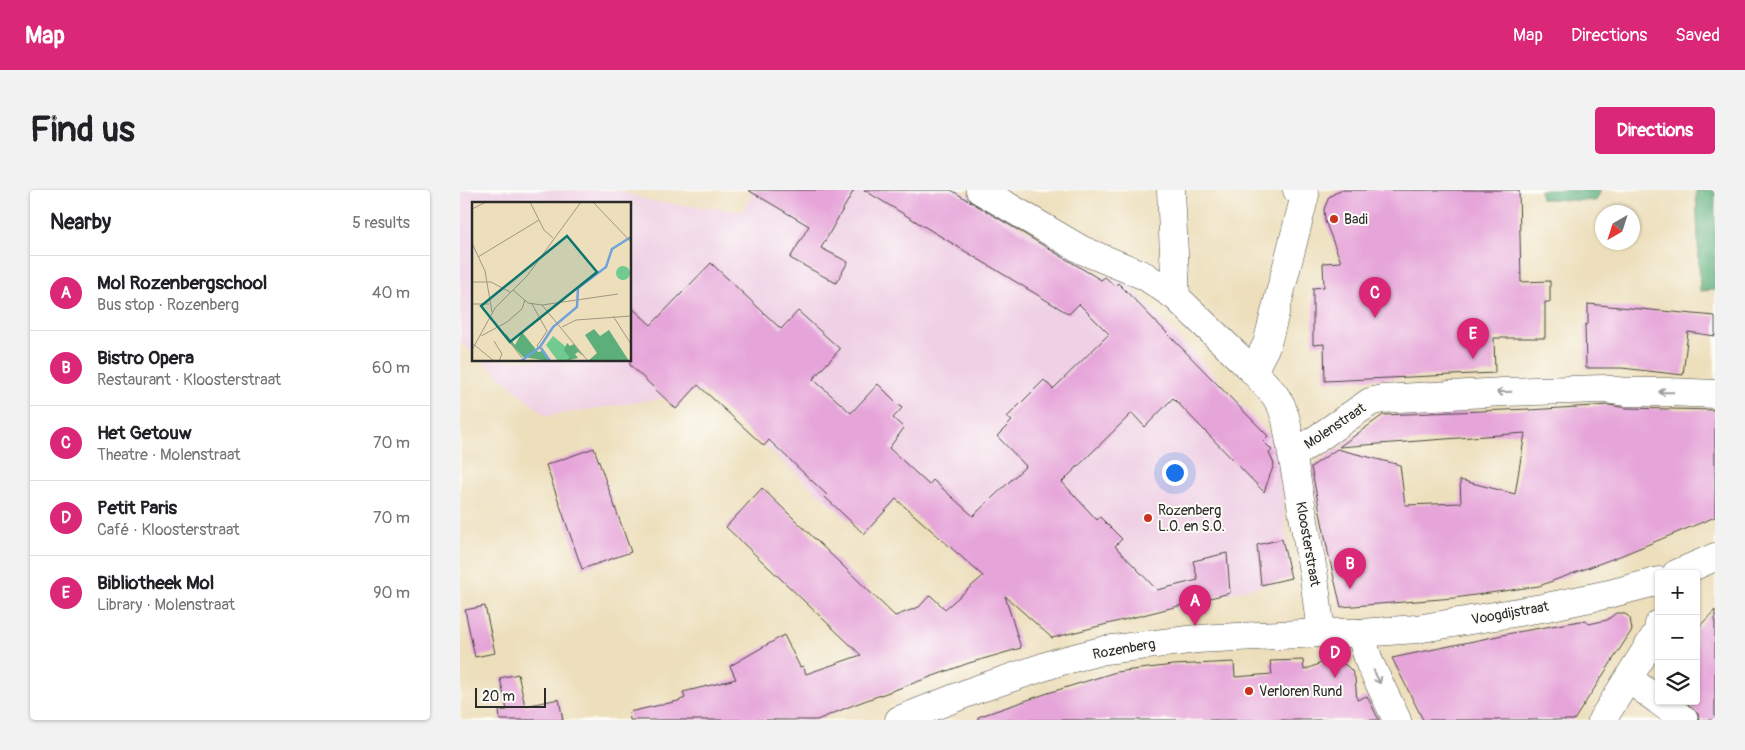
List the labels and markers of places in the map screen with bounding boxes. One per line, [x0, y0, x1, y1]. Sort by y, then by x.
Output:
place label: Badi [1344, 211, 1368, 228]
marker: Badi [1328, 213, 1340, 225]
pin: C [1359, 277, 1391, 318]
pin: E [1457, 318, 1489, 359]
place label: Rozenberg L.O. en S.O. [1158, 502, 1225, 535]
marker: Rozenberg L.O. en S.O. [1142, 512, 1154, 524]
pin: B [1334, 548, 1366, 589]
pin: A [1179, 585, 1211, 626]
pin: D [1319, 637, 1351, 678]
place label: Verloren Rund [1259, 683, 1343, 700]
marker: Verloren Rund [1243, 685, 1255, 697]

